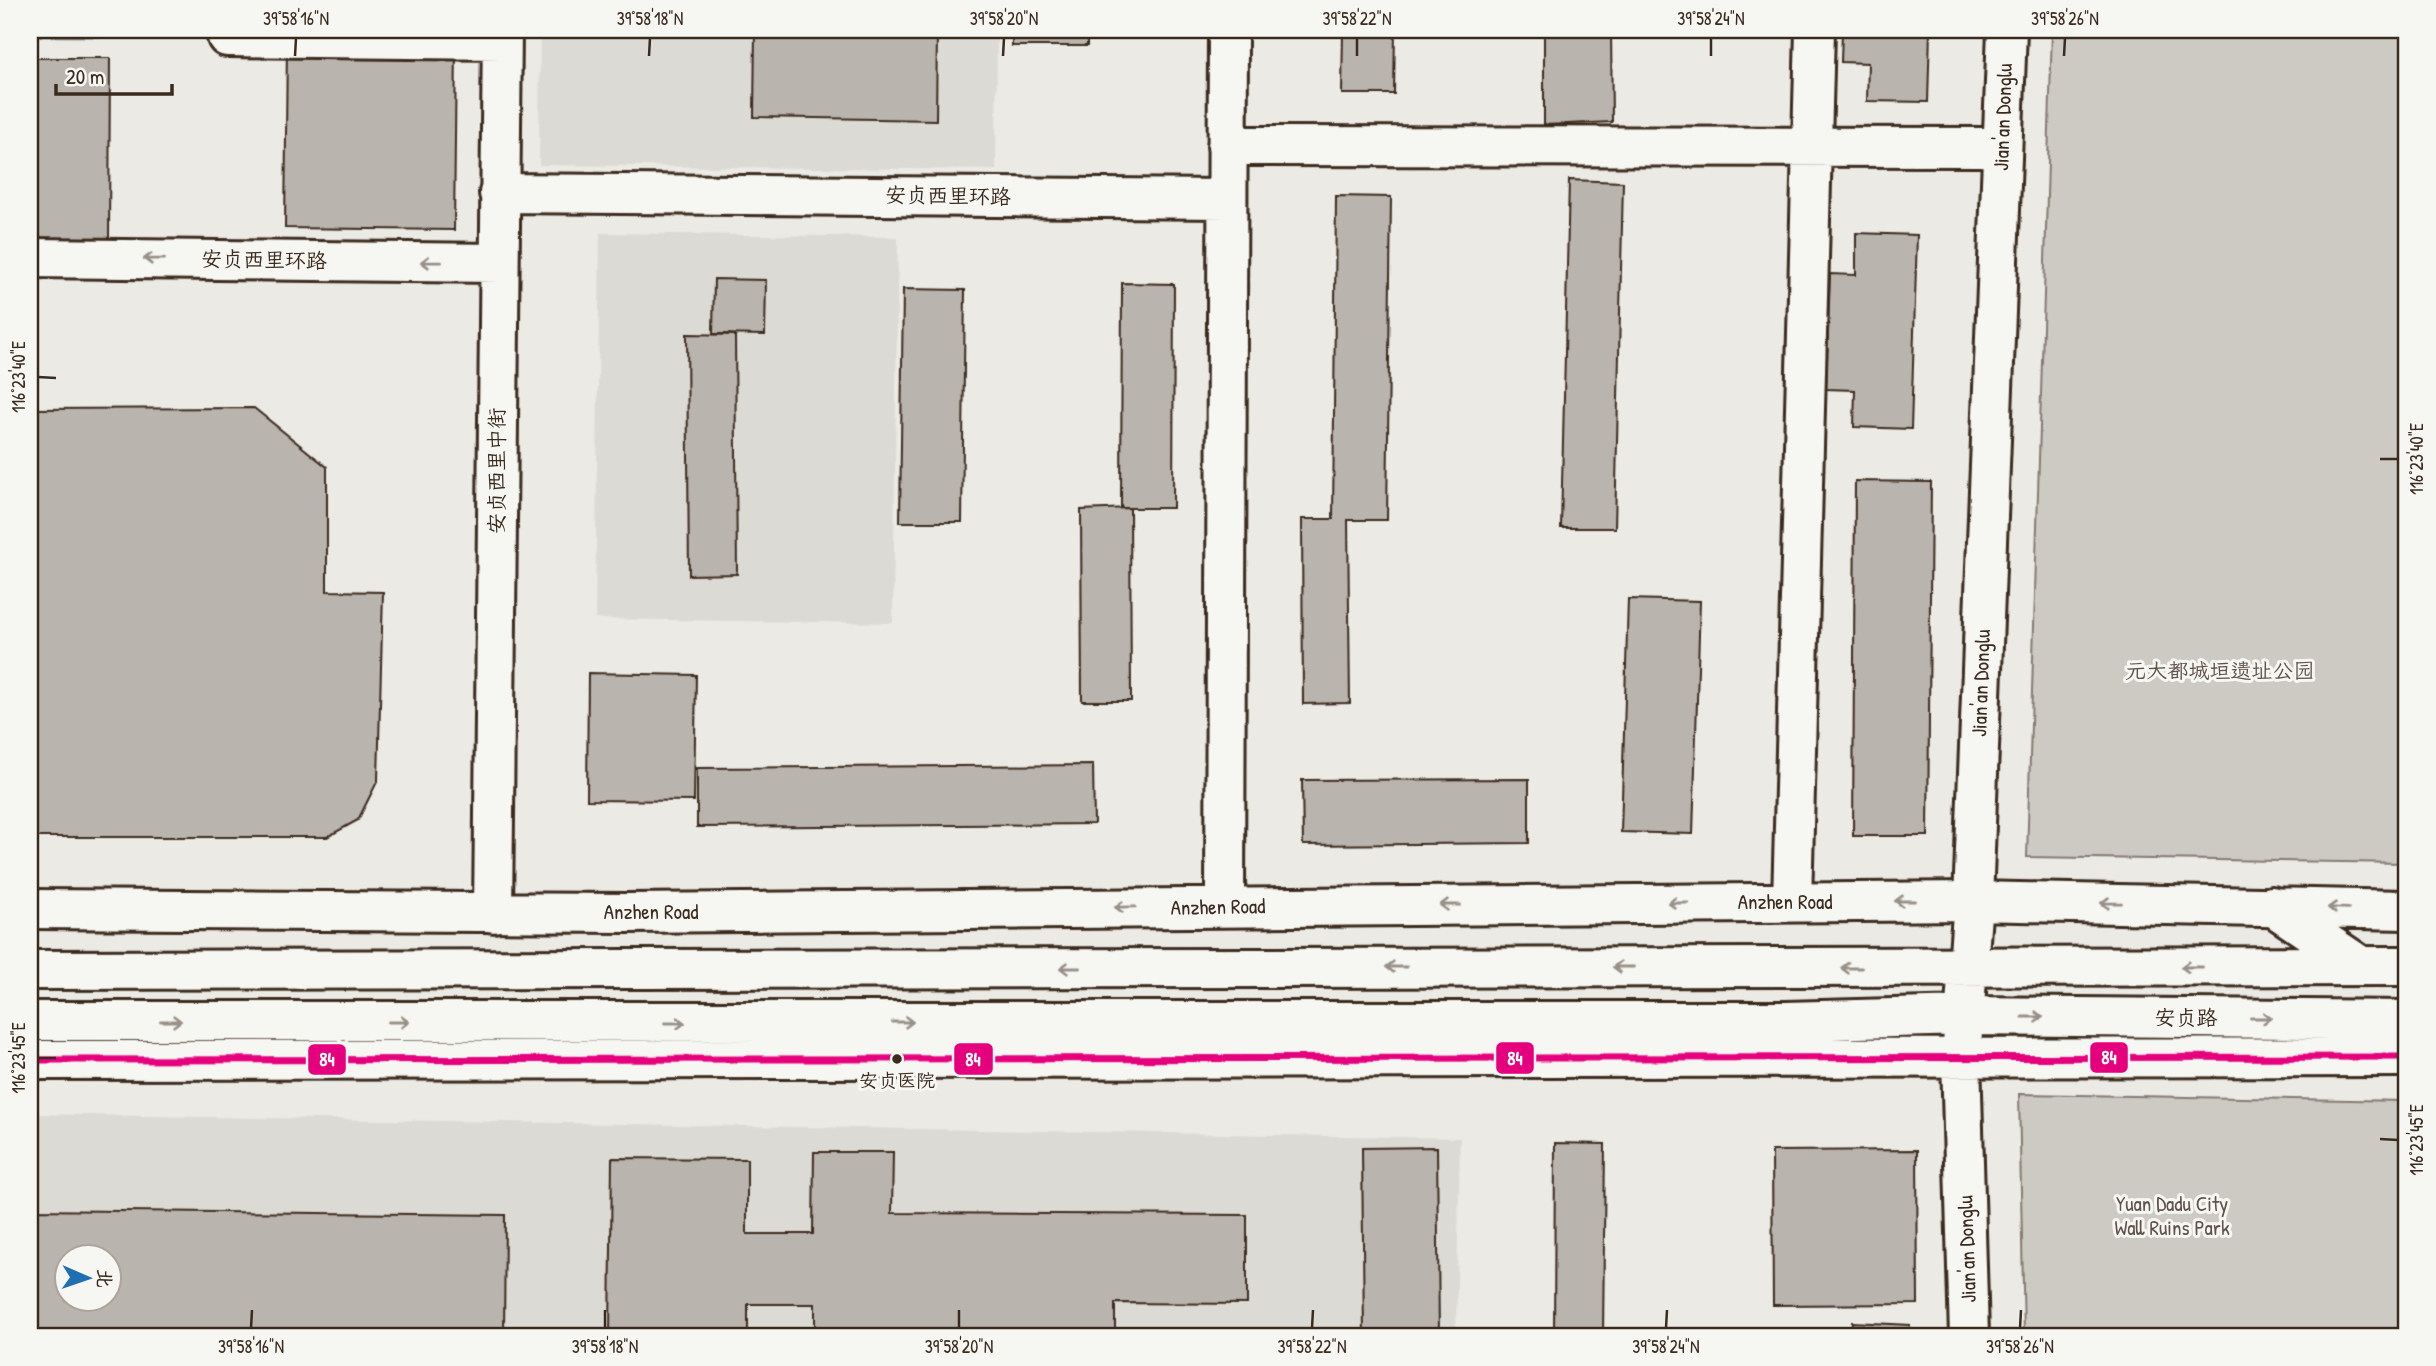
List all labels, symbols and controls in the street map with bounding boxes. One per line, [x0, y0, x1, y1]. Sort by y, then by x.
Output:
text: 39°58'16"N [263, 6, 329, 31]
text: 39°58'18"N [617, 6, 683, 31]
text: 39°58'20"N [970, 6, 1038, 31]
text: 39°58'22"N [1322, 6, 1392, 31]
text: 39°58'24"N [1677, 6, 1745, 31]
text: 39°58'26"N [2031, 6, 2099, 31]
scale bar [56, 52, 172, 96]
text: 20 m [66, 62, 104, 91]
street label: Jian'an Donglu [1986, 62, 2019, 171]
street label: 安贞西里环路 [885, 180, 1011, 211]
street label: 安贞西里环路 [201, 244, 327, 275]
one-way arrow [143, 253, 166, 266]
one-way arrow [419, 255, 442, 269]
text: 116°23'40"E [6, 341, 31, 413]
street label: 安贞西里中街 [482, 408, 511, 534]
text: 116°23'40"E [2404, 423, 2429, 495]
street label: Jian'an Donglu [1964, 628, 1997, 737]
park label: 元大都城垣遗址公园 [2126, 656, 2315, 685]
street label: Anzhen Road [1738, 887, 1832, 916]
street label: Anzhen Road [1170, 891, 1266, 922]
one-way arrow [1894, 894, 1917, 908]
one-way arrow [1666, 896, 1689, 910]
one-way arrow [2099, 896, 2122, 910]
street label: Anzhen Road [604, 897, 698, 926]
one-way arrow [1439, 898, 1462, 912]
one-way arrow [1113, 901, 1136, 914]
one-way arrow [2327, 901, 2350, 915]
one-way arrow [1384, 960, 1407, 974]
one-way arrow [2180, 960, 2203, 974]
one-way arrow [1059, 961, 1082, 975]
one-way arrow [1612, 961, 1635, 974]
one-way arrow [1839, 961, 1862, 975]
street label: 安贞路 [2155, 1003, 2218, 1032]
one-way arrow [2021, 1010, 2044, 1023]
one-way arrow [2249, 1012, 2272, 1025]
one-way arrow [160, 1014, 183, 1028]
one-way arrow [387, 1015, 410, 1029]
one-way arrow [891, 1015, 914, 1029]
one-way arrow [664, 1016, 687, 1030]
text: 116°23'45"E [6, 1022, 31, 1094]
line badge: 84 [1495, 1041, 1535, 1075]
line badge: 84 [2089, 1041, 2129, 1074]
line badge: 84 [953, 1042, 994, 1076]
line badge: 84 [307, 1043, 347, 1076]
text: 84 [2101, 1044, 2117, 1070]
text: 84 [1507, 1045, 1523, 1071]
text: 84 [319, 1046, 335, 1072]
text: 84 [965, 1046, 981, 1072]
marker: 安贞医院 [890, 1052, 904, 1066]
place label: 安贞医院 [859, 1067, 935, 1093]
text: 116°23'45"E [2404, 1104, 2429, 1176]
park label: Yuan Dadu City Wall Ruins Park [2114, 1189, 2230, 1242]
street label: Jian'an Donglu [1950, 1194, 1983, 1303]
north arrow [52, 1244, 122, 1314]
text: 北 [92, 1269, 118, 1289]
text: 39°58'16"N [218, 1334, 284, 1359]
text: 39°58'18"N [572, 1334, 638, 1359]
text: 39°58'20"N [925, 1334, 993, 1359]
text: 39°58'22"N [1277, 1334, 1347, 1359]
text: 39°58'24"N [1632, 1334, 1700, 1359]
text: 39°58'26"N [1986, 1334, 2054, 1359]

